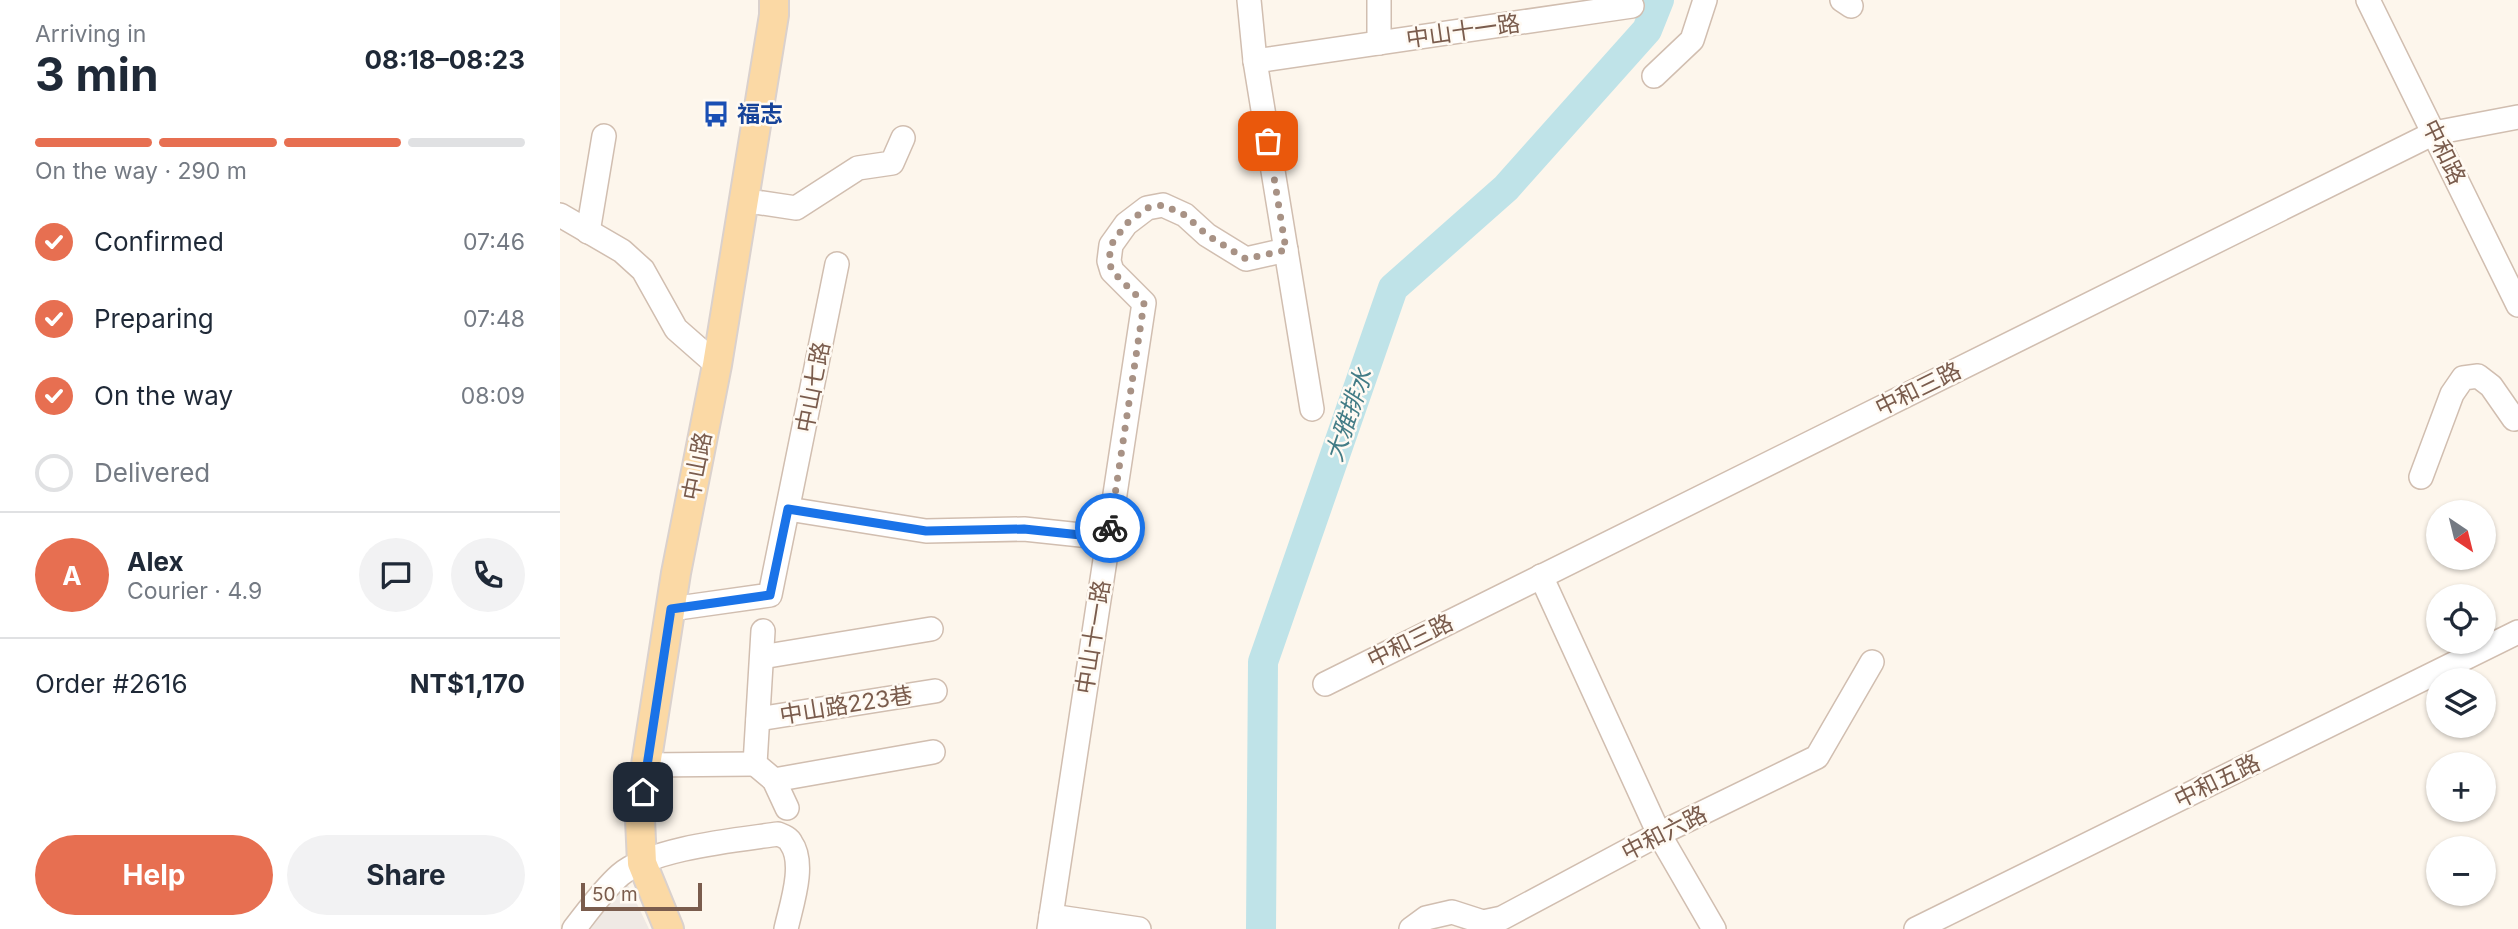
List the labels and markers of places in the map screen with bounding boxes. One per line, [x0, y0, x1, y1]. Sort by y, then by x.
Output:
bus stop icon: 福志 [701, 99, 731, 129]
place label: 福志 [737, 100, 783, 128]
pin [1238, 111, 1298, 171]
pin [613, 762, 673, 822]

